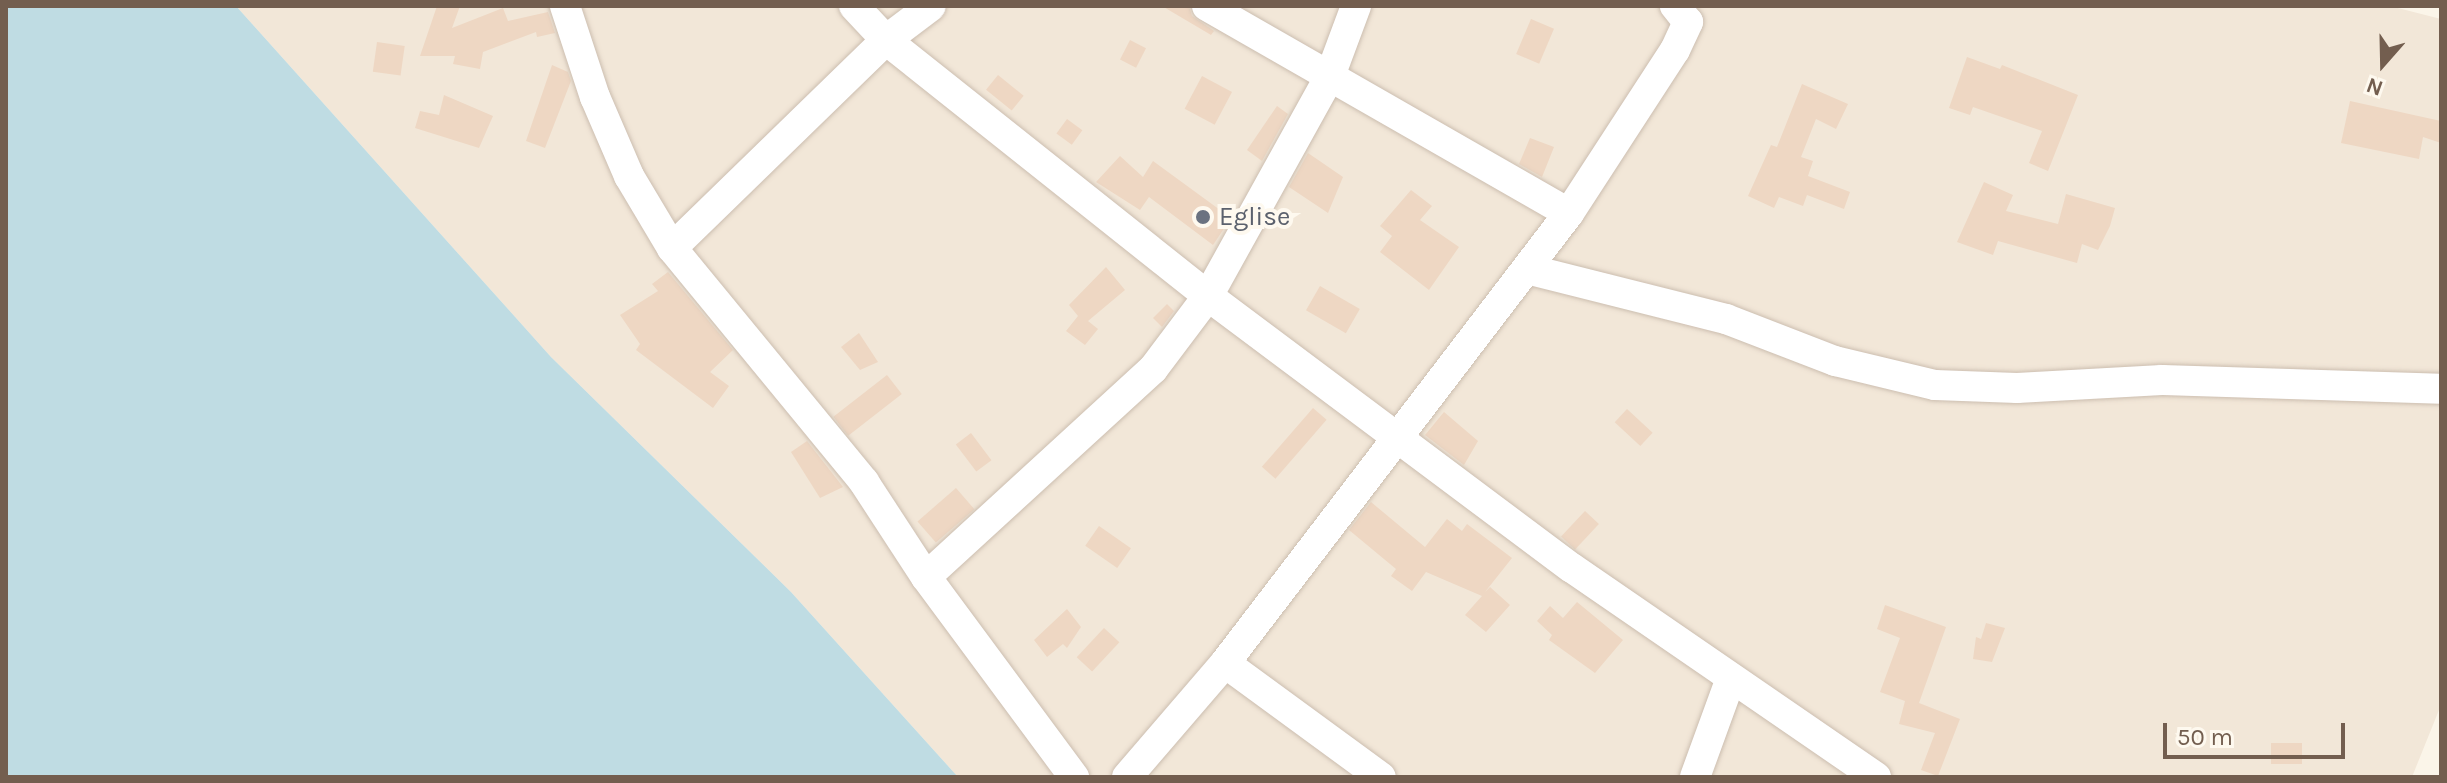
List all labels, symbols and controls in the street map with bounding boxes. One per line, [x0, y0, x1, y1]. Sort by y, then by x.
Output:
north arrow [2343, 24, 2423, 104]
text: N [2363, 72, 2387, 101]
place label: Eglise [1219, 201, 1290, 233]
marker: Eglise [1194, 208, 1212, 226]
scale bar [2167, 707, 2349, 757]
text: 50 m [2177, 723, 2233, 751]

